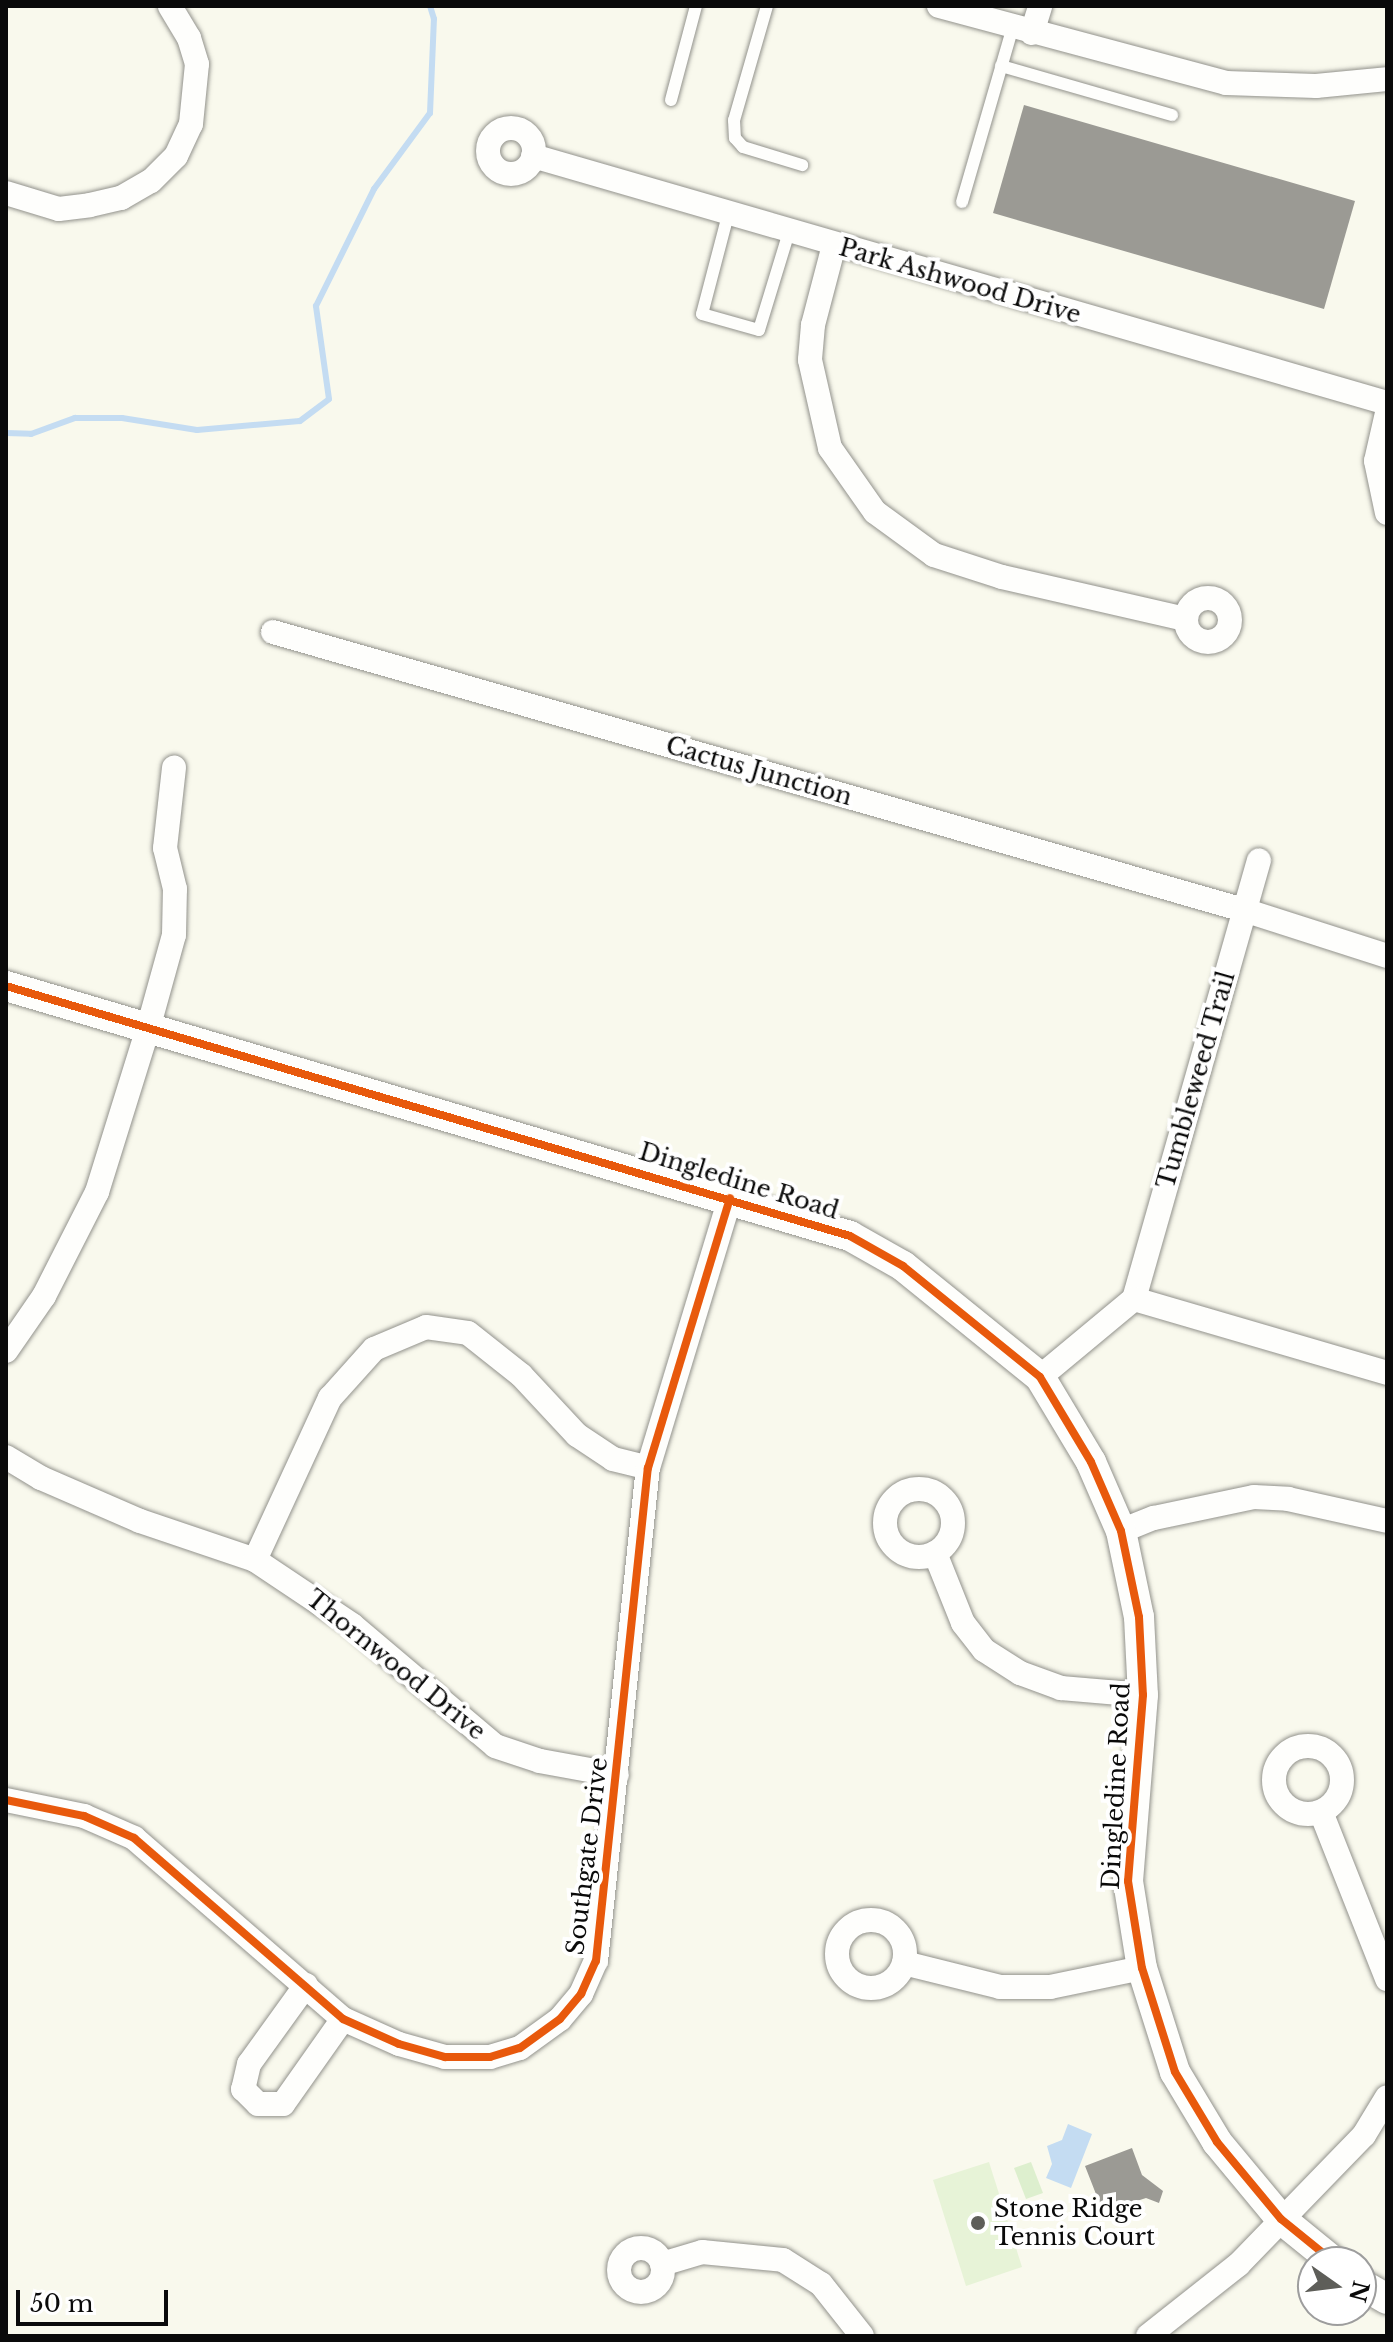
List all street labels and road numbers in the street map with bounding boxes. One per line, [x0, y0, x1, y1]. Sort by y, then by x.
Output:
street label: Park Ashwood Drive [835, 233, 1085, 329]
street label: Cactus Junction [663, 731, 855, 811]
street label: Tumbleweed Trail [1151, 968, 1241, 1192]
street label: Dingledine Road [636, 1137, 842, 1225]
street label: Thornwood Drive [301, 1584, 491, 1746]
street label: Dingledine Road [1096, 1682, 1136, 1890]
street label: Southgate Drive [561, 1756, 613, 1956]

